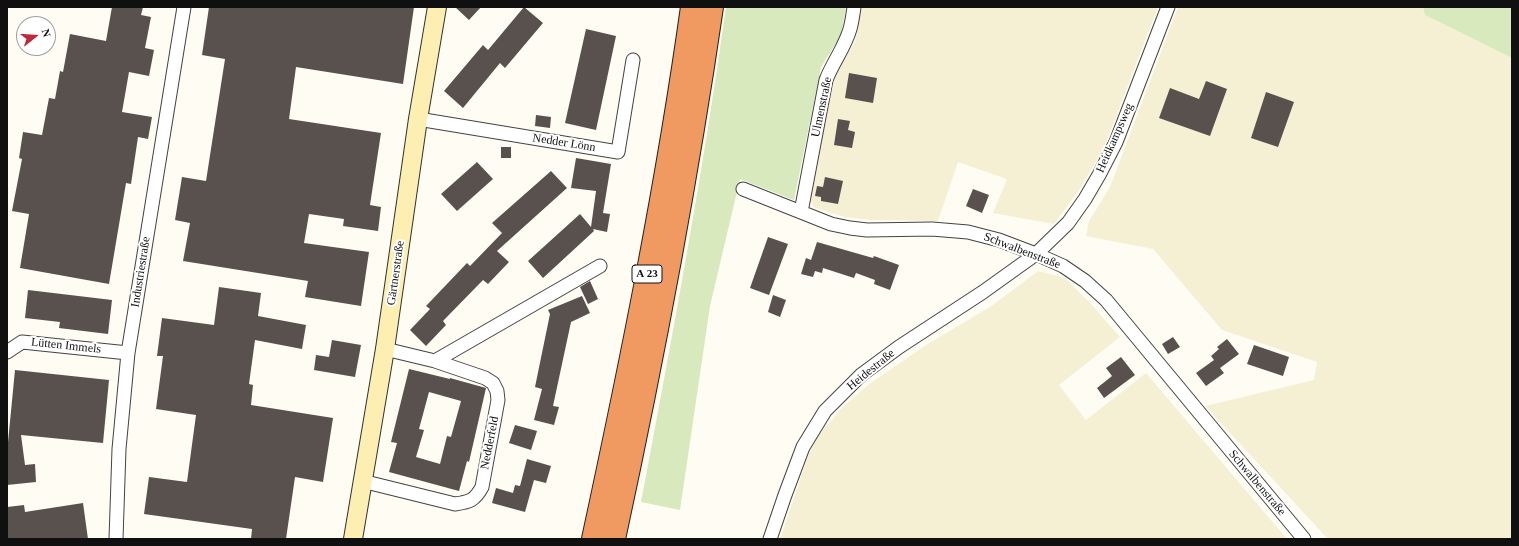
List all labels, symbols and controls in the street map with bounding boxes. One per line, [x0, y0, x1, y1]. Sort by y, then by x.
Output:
north arrow [16, 16, 56, 56]
text: N [40, 27, 53, 38]
street label: Ulmenstraße [809, 76, 835, 138]
street label: Heidkampsweg [1093, 101, 1137, 175]
street label: Nedder Lönn [531, 131, 597, 155]
street label: Schwalbenstraße [981, 230, 1063, 272]
street label: Industriestraße [128, 236, 154, 308]
street label: Gärtnerstraße [384, 240, 408, 306]
road number: A 23 [632, 265, 662, 283]
street label: Lütten Immels [30, 335, 102, 357]
street label: Heidestraße [844, 346, 898, 394]
street label: Nedderfeld [478, 415, 502, 471]
street label: Schwalbenstraße [1225, 447, 1289, 519]

